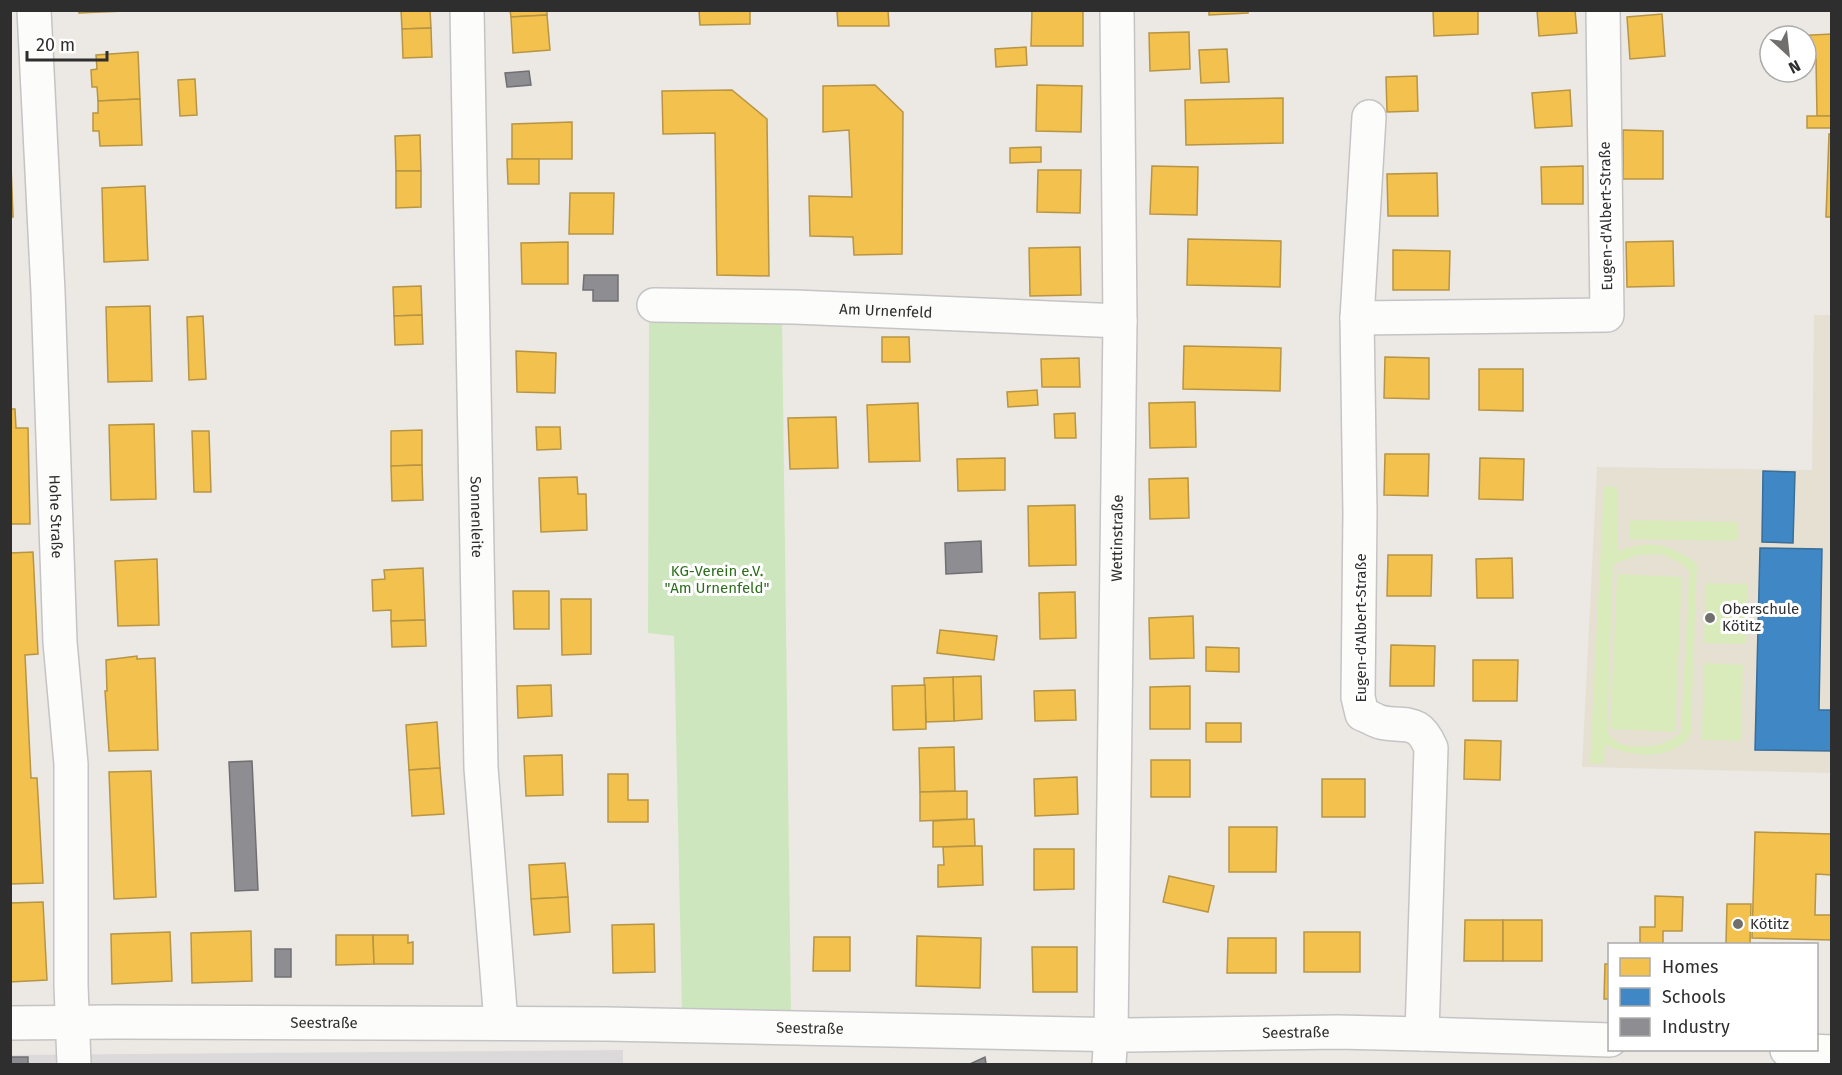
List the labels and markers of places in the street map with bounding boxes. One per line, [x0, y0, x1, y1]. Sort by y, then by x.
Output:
place label: Oberschule Kötitz [1722, 600, 1799, 635]
marker: Oberschule Kötitz [1703, 611, 1717, 625]
place label: Kötitz [1750, 915, 1789, 933]
marker: Kötitz [1731, 917, 1745, 931]

